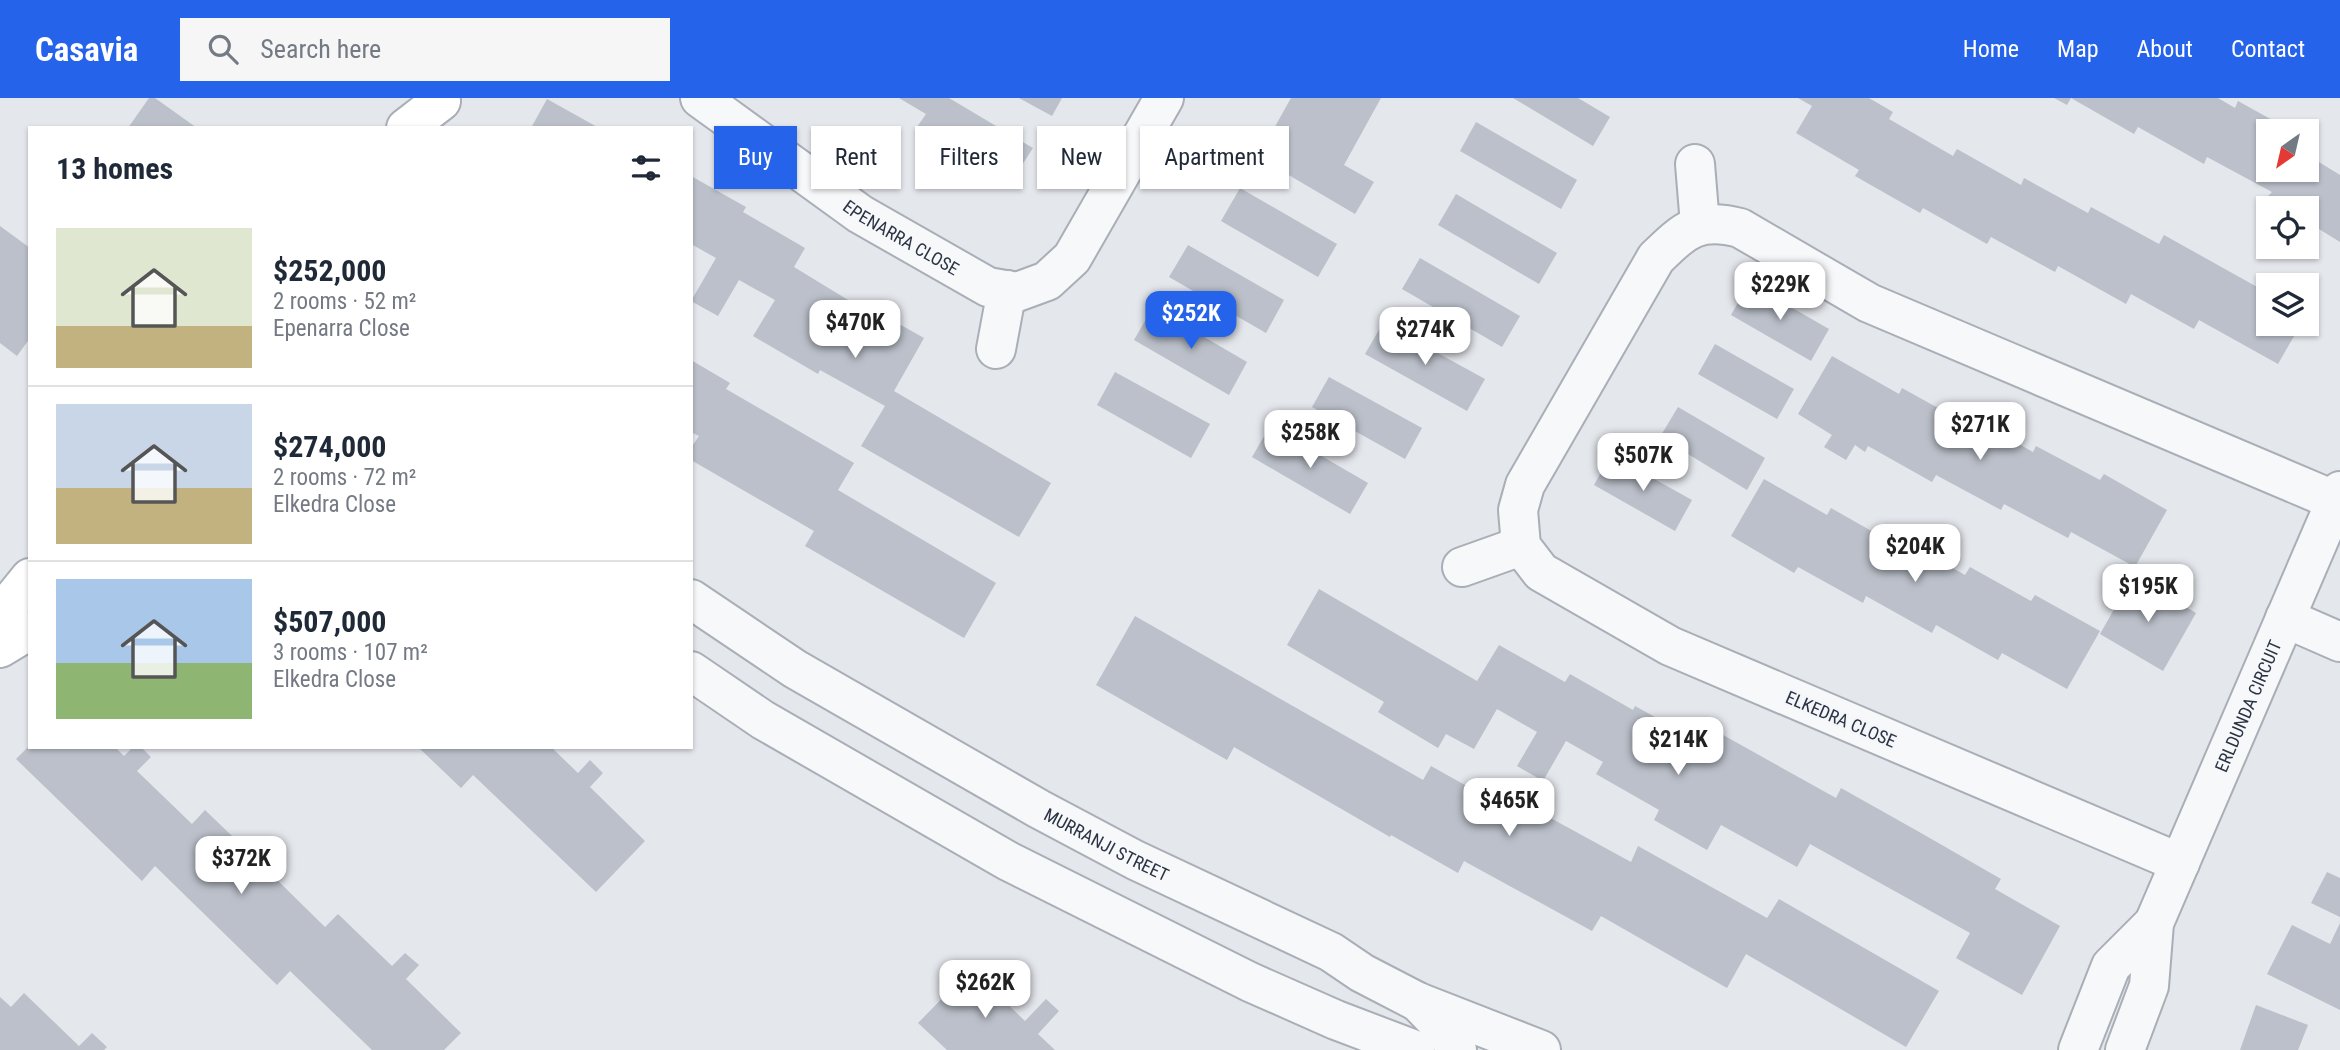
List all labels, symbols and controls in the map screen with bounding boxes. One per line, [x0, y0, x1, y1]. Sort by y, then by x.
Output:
search box [180, 18, 670, 81]
text: Casavia [35, 30, 138, 69]
icon: search [204, 30, 242, 68]
text: Search here [260, 34, 381, 64]
text: Home [1963, 35, 2019, 63]
text: Map [2057, 35, 2099, 63]
text: About [2137, 35, 2193, 63]
text: Contact [2231, 35, 2305, 63]
north arrow [2256, 119, 2319, 182]
map controls [2256, 119, 2319, 336]
chip: Buy [714, 126, 797, 189]
chip: Rent [811, 126, 901, 189]
chip: Filters [915, 126, 1023, 189]
chip: New [1037, 126, 1126, 189]
chip: Apartment [1140, 126, 1289, 189]
icon: filters [627, 149, 665, 187]
text: 13 homes [56, 151, 173, 186]
street label: EPENARRA CLOSE [839, 195, 963, 279]
button: locate [2256, 196, 2319, 259]
text: $252,000 [273, 253, 386, 288]
icon: home [112, 256, 196, 340]
pin: $229K [1731, 262, 1829, 322]
text: $229K [1750, 271, 1810, 298]
button: layers [2256, 273, 2319, 336]
text: 2 rooms · 52 m² [273, 288, 416, 315]
pin: $252K [1142, 292, 1240, 351]
pin: $470K [806, 300, 904, 360]
text: $252K [1161, 300, 1221, 327]
pin: $274K [1376, 308, 1474, 367]
text: $470K [825, 309, 885, 336]
text: Epenarra Close [273, 315, 410, 342]
text: $274K [1395, 316, 1455, 343]
pin: $271K [1931, 402, 2029, 462]
pin: $258K [1261, 410, 1359, 470]
text: $271K [1950, 411, 2010, 438]
text: $258K [1280, 419, 1340, 446]
text: $274,000 [273, 429, 386, 464]
icon: home [112, 432, 196, 516]
pin: $507K [1594, 434, 1692, 493]
text: $507K [1613, 442, 1673, 469]
text: 2 rooms · 72 m² [273, 464, 416, 491]
text: Elkedra Close [273, 491, 396, 518]
pin: $204K [1866, 524, 1964, 584]
text: $204K [1885, 533, 1945, 560]
pin: $195K [2099, 564, 2197, 624]
text: $195K [2118, 573, 2178, 600]
text: $507,000 [273, 604, 386, 639]
icon: home [112, 607, 196, 691]
street label: ERLDUNDA CIRCUIT [2210, 637, 2285, 775]
text: 3 rooms · 107 m² [273, 639, 428, 666]
text: Elkedra Close [273, 666, 396, 693]
street label: ELKEDRA CLOSE [1783, 686, 1899, 752]
pin: $214K [1629, 718, 1727, 777]
text: $214K [1648, 726, 1708, 753]
pin: $465K [1460, 778, 1558, 838]
text: $465K [1479, 787, 1539, 814]
street label: MURRANJI STREET [1041, 803, 1172, 885]
pin: $372K [192, 836, 290, 896]
text: $372K [211, 845, 271, 872]
pin: $262K [936, 960, 1034, 1020]
text: $262K [955, 969, 1015, 996]

